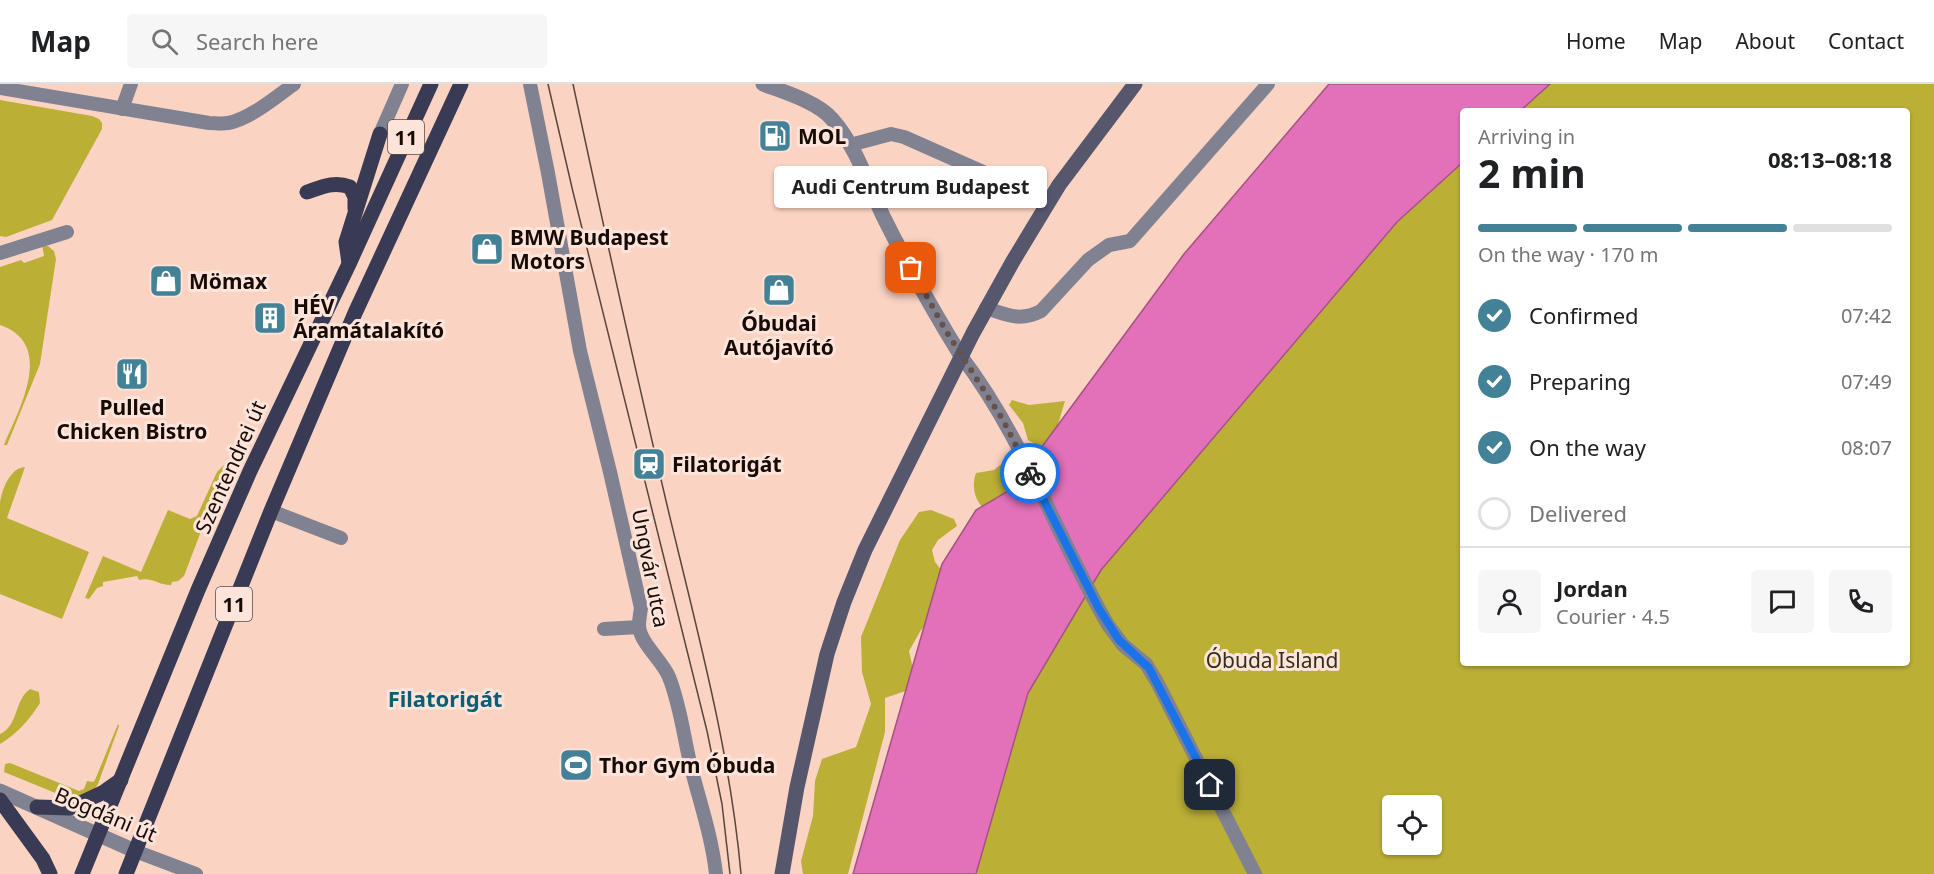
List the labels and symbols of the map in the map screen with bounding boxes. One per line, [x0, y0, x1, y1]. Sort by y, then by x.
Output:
fuel station icon: MOL [757, 118, 793, 154]
road number: 11 [388, 120, 424, 154]
place label: MOL [798, 122, 846, 150]
callout: Audi Centrum Budapest [774, 166, 1048, 208]
place label: BMW Budapest Motors [510, 223, 668, 275]
shop icon: BMW Budapest Motors [469, 231, 505, 267]
pin [885, 242, 936, 293]
shop icon: Mömax [148, 263, 184, 299]
place label: Mömax [189, 267, 268, 295]
shop icon: Óbudai Autójavító [761, 272, 797, 308]
place label: HÉV Áramátalakító [293, 292, 444, 344]
building icon: HÉV Áramátalakító [252, 300, 288, 336]
place label: Óbudai Autójavító [724, 309, 834, 361]
restaurant icon: Pulled Chicken Bistro [114, 356, 150, 392]
place label: Pulled Chicken Bistro [57, 393, 207, 445]
street label: Szentendrei út [188, 396, 272, 538]
courier [1000, 443, 1060, 503]
station icon: Filatorigát [631, 446, 667, 482]
place label: Filatorigát [672, 450, 782, 478]
street label: Ungvár utca [626, 506, 676, 630]
road number: 11 [216, 587, 252, 621]
park label: Óbuda Island [1206, 646, 1338, 674]
district label: Filatorigát [388, 683, 502, 713]
sports icon: Thor Gym Óbuda [558, 747, 594, 783]
place label: Thor Gym Óbuda [599, 751, 775, 779]
pin [1184, 759, 1235, 810]
street label: Bogdáni út [51, 780, 162, 848]

